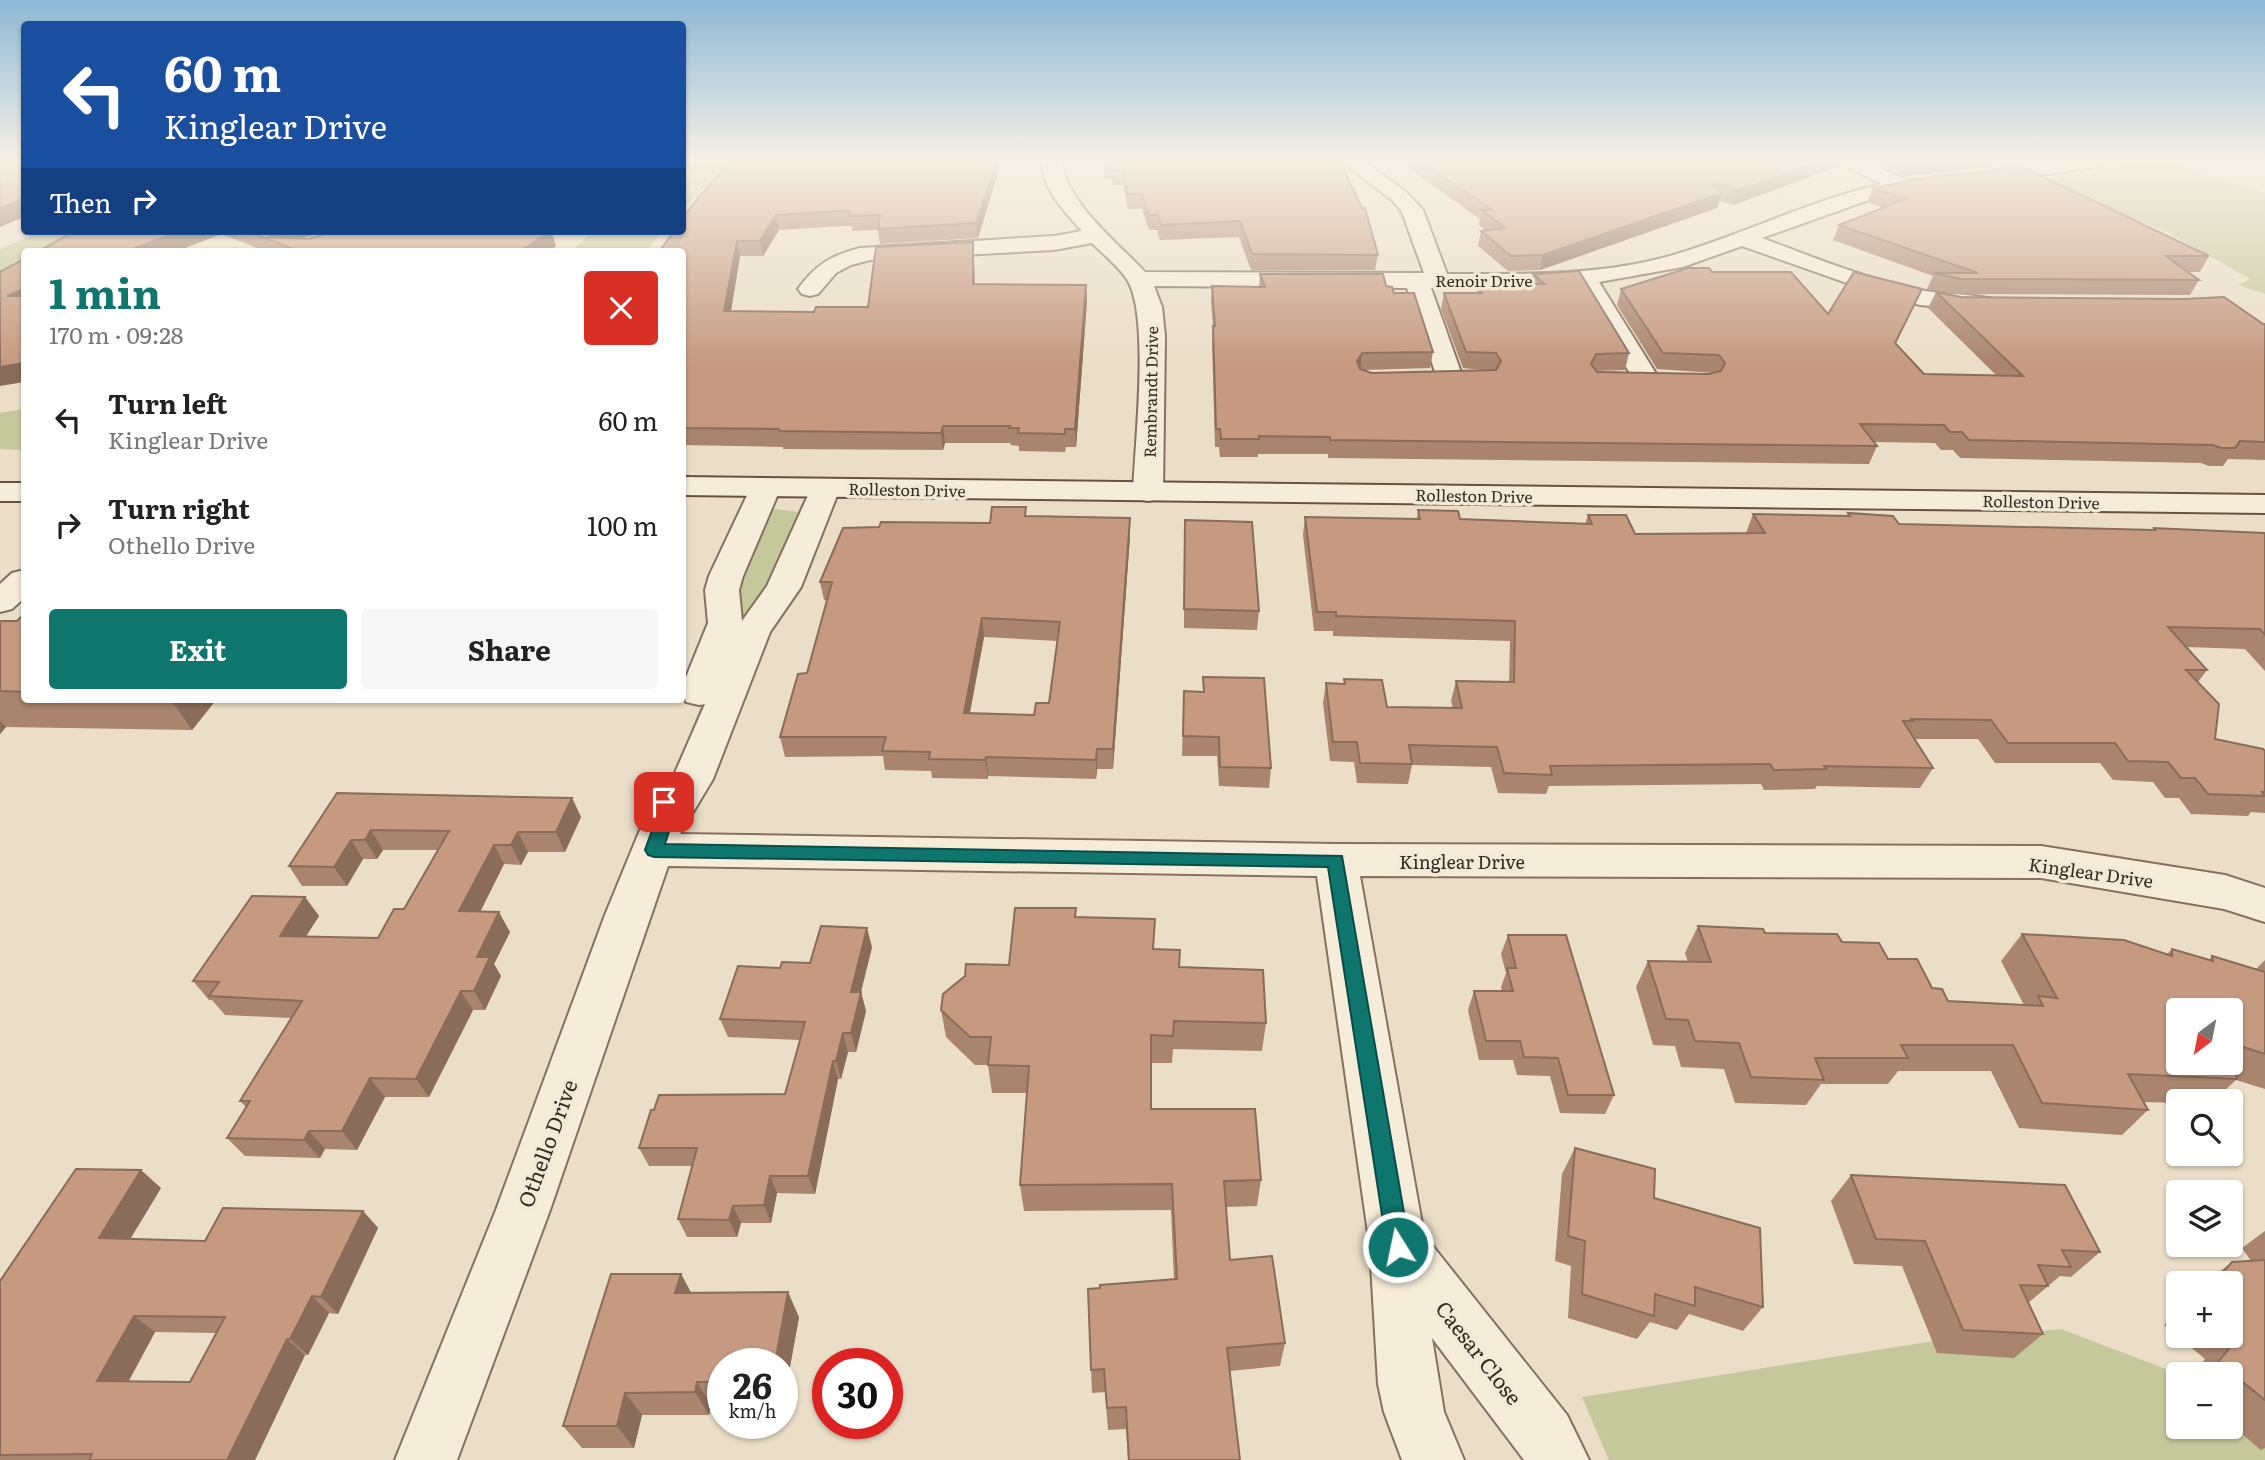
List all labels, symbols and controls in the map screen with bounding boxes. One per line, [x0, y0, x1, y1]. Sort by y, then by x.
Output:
text: 60 m [164, 34, 281, 107]
icon: left [49, 49, 140, 140]
text: Kinglear Drive [164, 101, 387, 149]
text: Then [49, 182, 111, 221]
icon: right [125, 182, 163, 220]
text: 1 min [49, 260, 161, 322]
street label: Renoir Drive [1435, 268, 1533, 292]
button: close [584, 271, 658, 345]
text: 170 m · 09:28 [49, 317, 183, 351]
street label: Rembrandt Drive [1137, 326, 1163, 458]
text: Turn left [108, 383, 227, 422]
text: 60 m [599, 400, 658, 439]
icon: left [49, 401, 87, 439]
text: Kinglear Drive [108, 422, 268, 456]
street label: Rolleston Drive [848, 476, 966, 502]
street label: Rolleston Drive [1415, 482, 1533, 508]
text: Turn right [108, 488, 250, 527]
street label: Rolleston Drive [1982, 488, 2100, 514]
text: 100 m [587, 505, 658, 544]
icon: right [49, 506, 87, 544]
text: Othello Drive [108, 527, 255, 561]
button: Exit [49, 609, 347, 689]
button: Share [361, 609, 658, 689]
pin [634, 772, 694, 832]
icon: arrive [645, 783, 683, 821]
street label: Kinglear Drive [1399, 848, 1525, 875]
street label: Kinglear Drive [2027, 850, 2155, 894]
north arrow [2166, 998, 2244, 1074]
map controls [2166, 998, 2243, 1439]
street label: Othello Drive [508, 1074, 584, 1211]
button: search [2166, 1089, 2243, 1166]
button: layers [2166, 1180, 2243, 1257]
position arrow [1361, 1210, 1435, 1284]
button: + [2166, 1271, 2243, 1348]
street label: Caesar Close [1429, 1293, 1531, 1411]
speed limit sign: 30 [812, 1348, 903, 1439]
text: 26 [733, 1358, 772, 1410]
button: − [2166, 1362, 2243, 1439]
text: km/h [729, 1397, 776, 1424]

